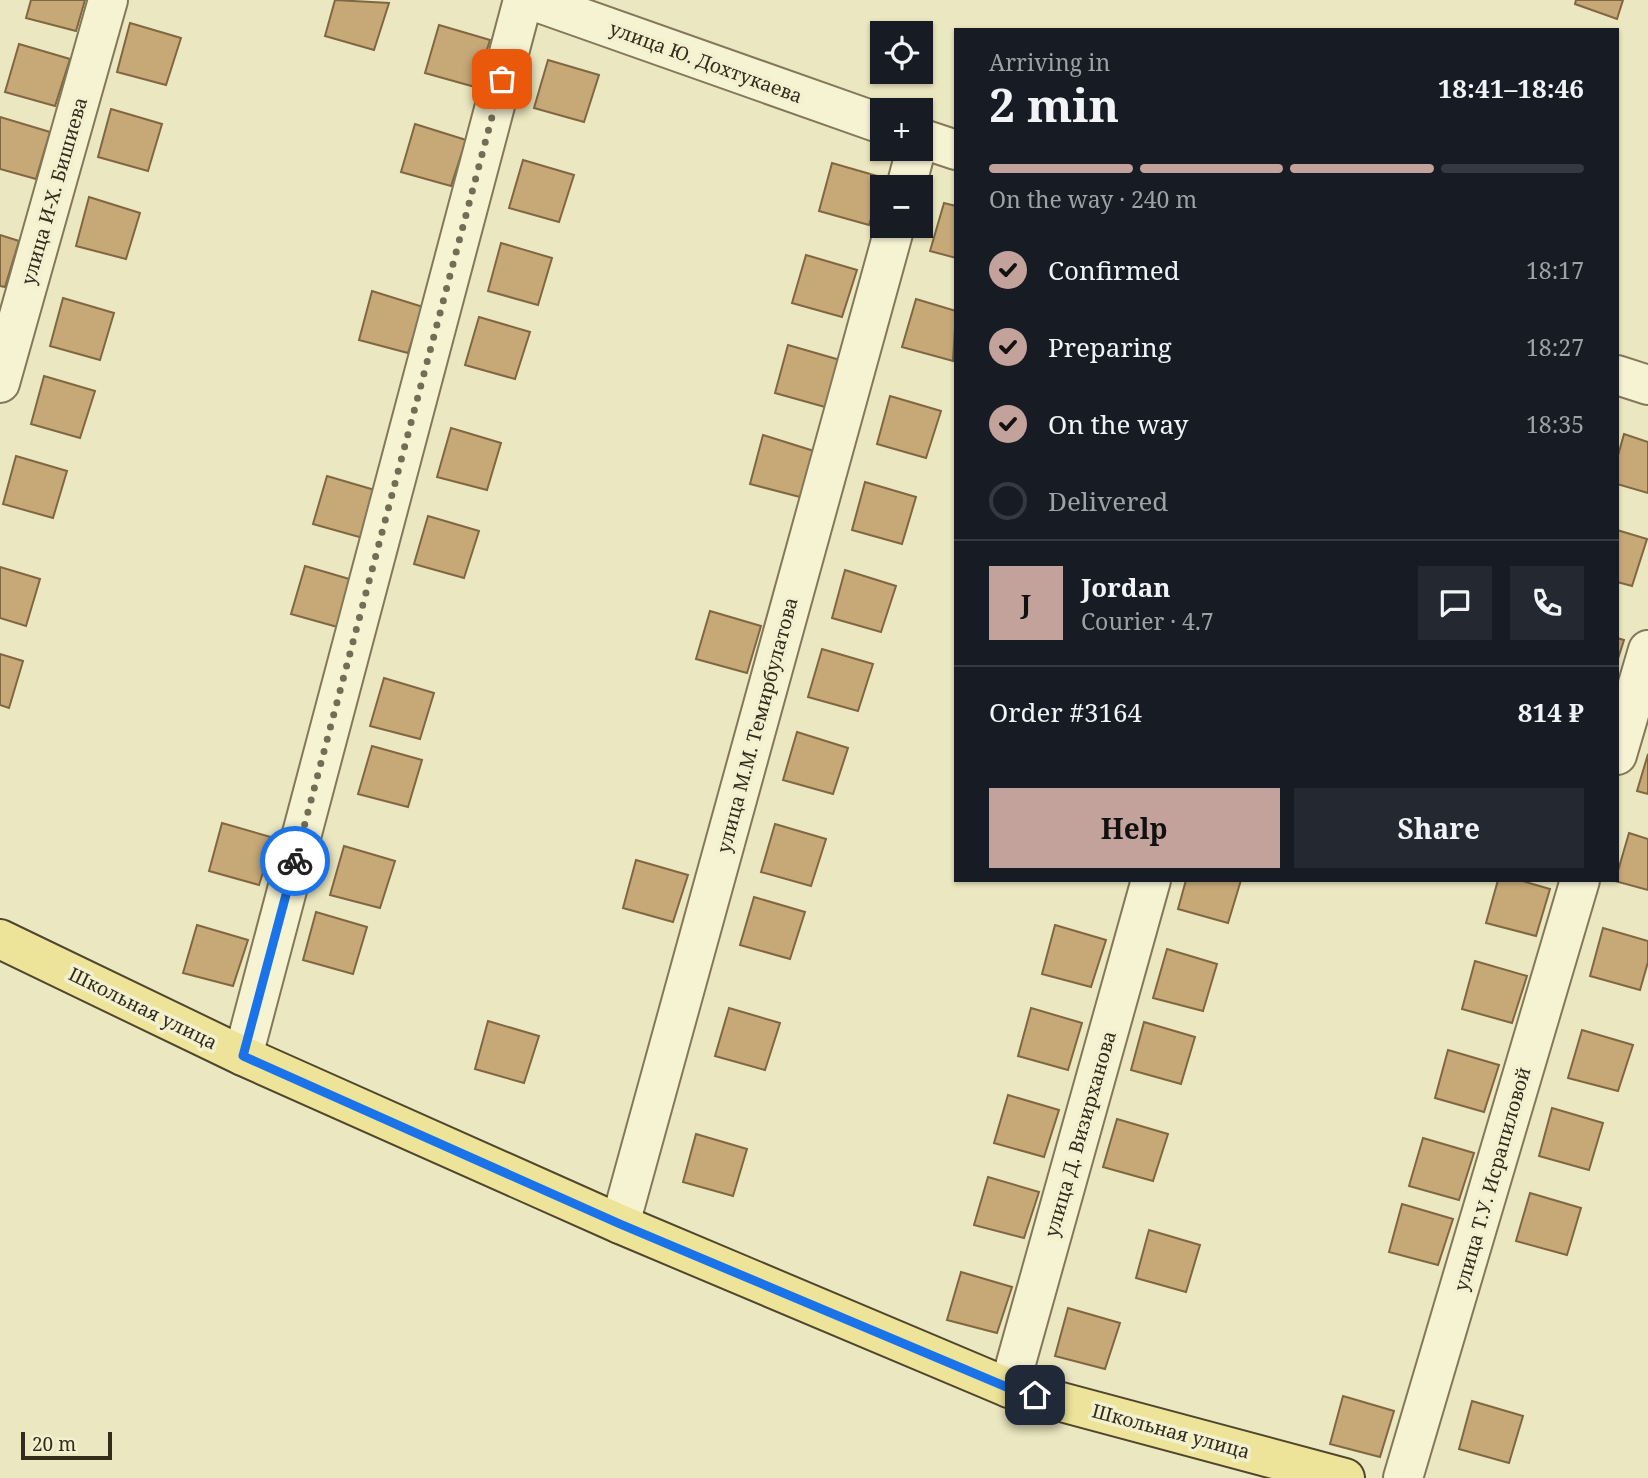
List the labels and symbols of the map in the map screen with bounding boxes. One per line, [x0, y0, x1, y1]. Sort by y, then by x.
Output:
street label: улица Ю. Дохтукаева [606, 15, 806, 109]
pin [472, 49, 532, 109]
street label: улица И-Х. Бишиева [15, 94, 93, 288]
street label: улица М.М. Темирбулатова [710, 594, 804, 856]
courier [260, 826, 330, 896]
street label: Школьная улица [64, 961, 222, 1055]
street label: улица Д. Визирханова [1038, 1028, 1122, 1240]
street label: улица Т.У. Исрапиловой [1448, 1064, 1537, 1294]
pin [1005, 1365, 1065, 1425]
street label: Школьная улица [1089, 1397, 1253, 1465]
scale bar [21, 1429, 112, 1461]

